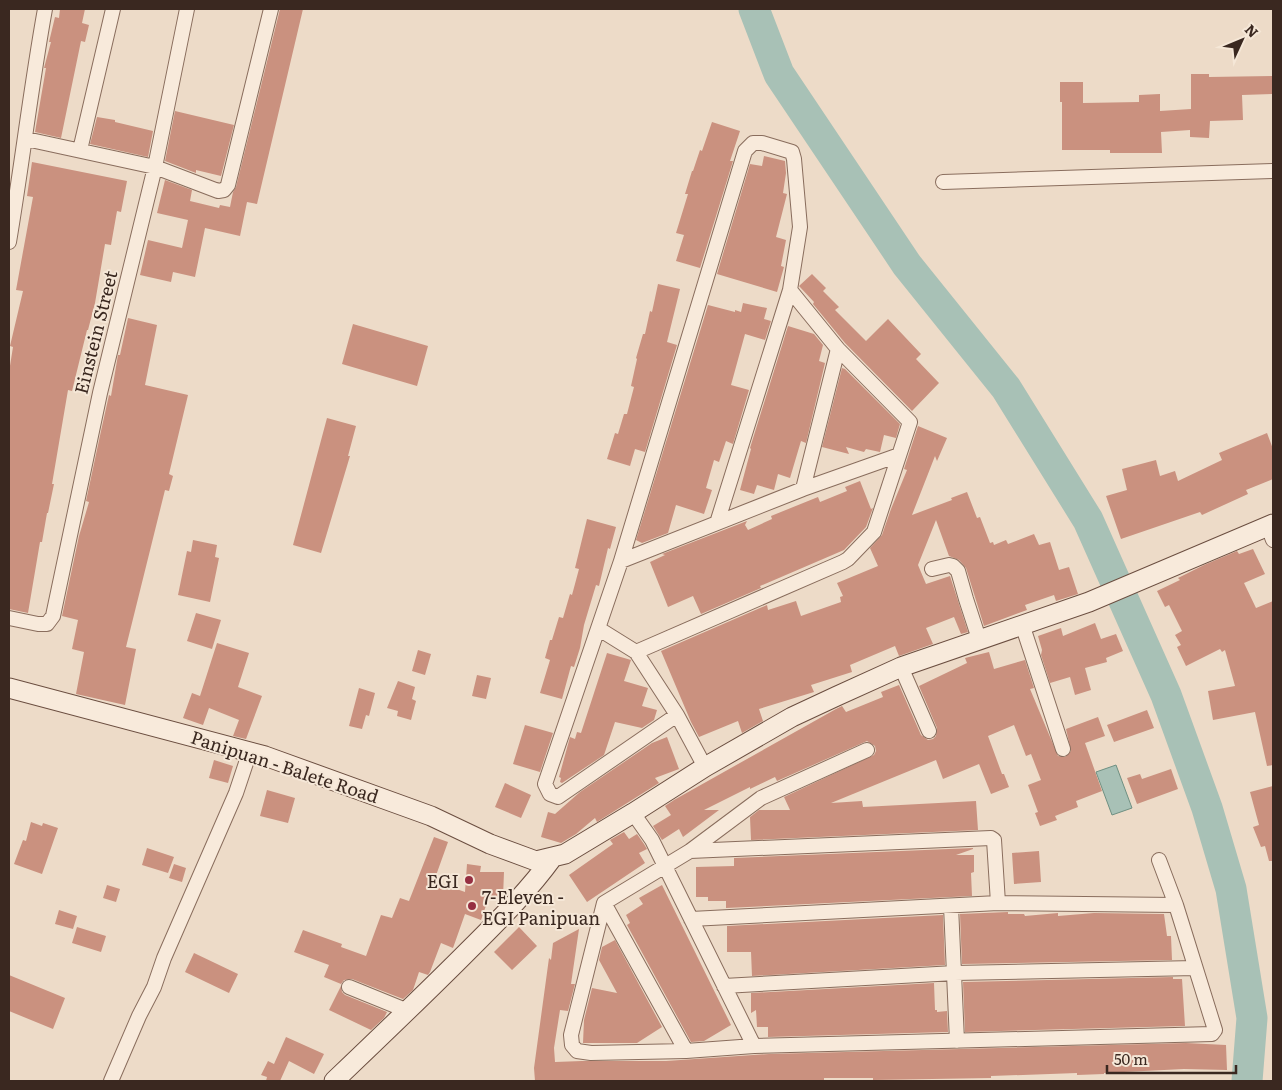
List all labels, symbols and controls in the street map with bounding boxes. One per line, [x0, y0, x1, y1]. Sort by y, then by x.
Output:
north arrow [1217, 15, 1267, 65]
text: N [1241, 19, 1264, 42]
street label: Einstein Street [67, 267, 124, 397]
street label: Panipuan - Balete Road [188, 723, 382, 809]
place label: EGI [427, 867, 459, 894]
marker: EGI [463, 874, 475, 886]
place label: 7-Eleven - EGI Panipuan [482, 883, 600, 931]
marker: 7-Eleven - EGI Panipuan [466, 900, 478, 912]
scale bar [1107, 1042, 1236, 1074]
text: 50 m [1114, 1047, 1148, 1070]

